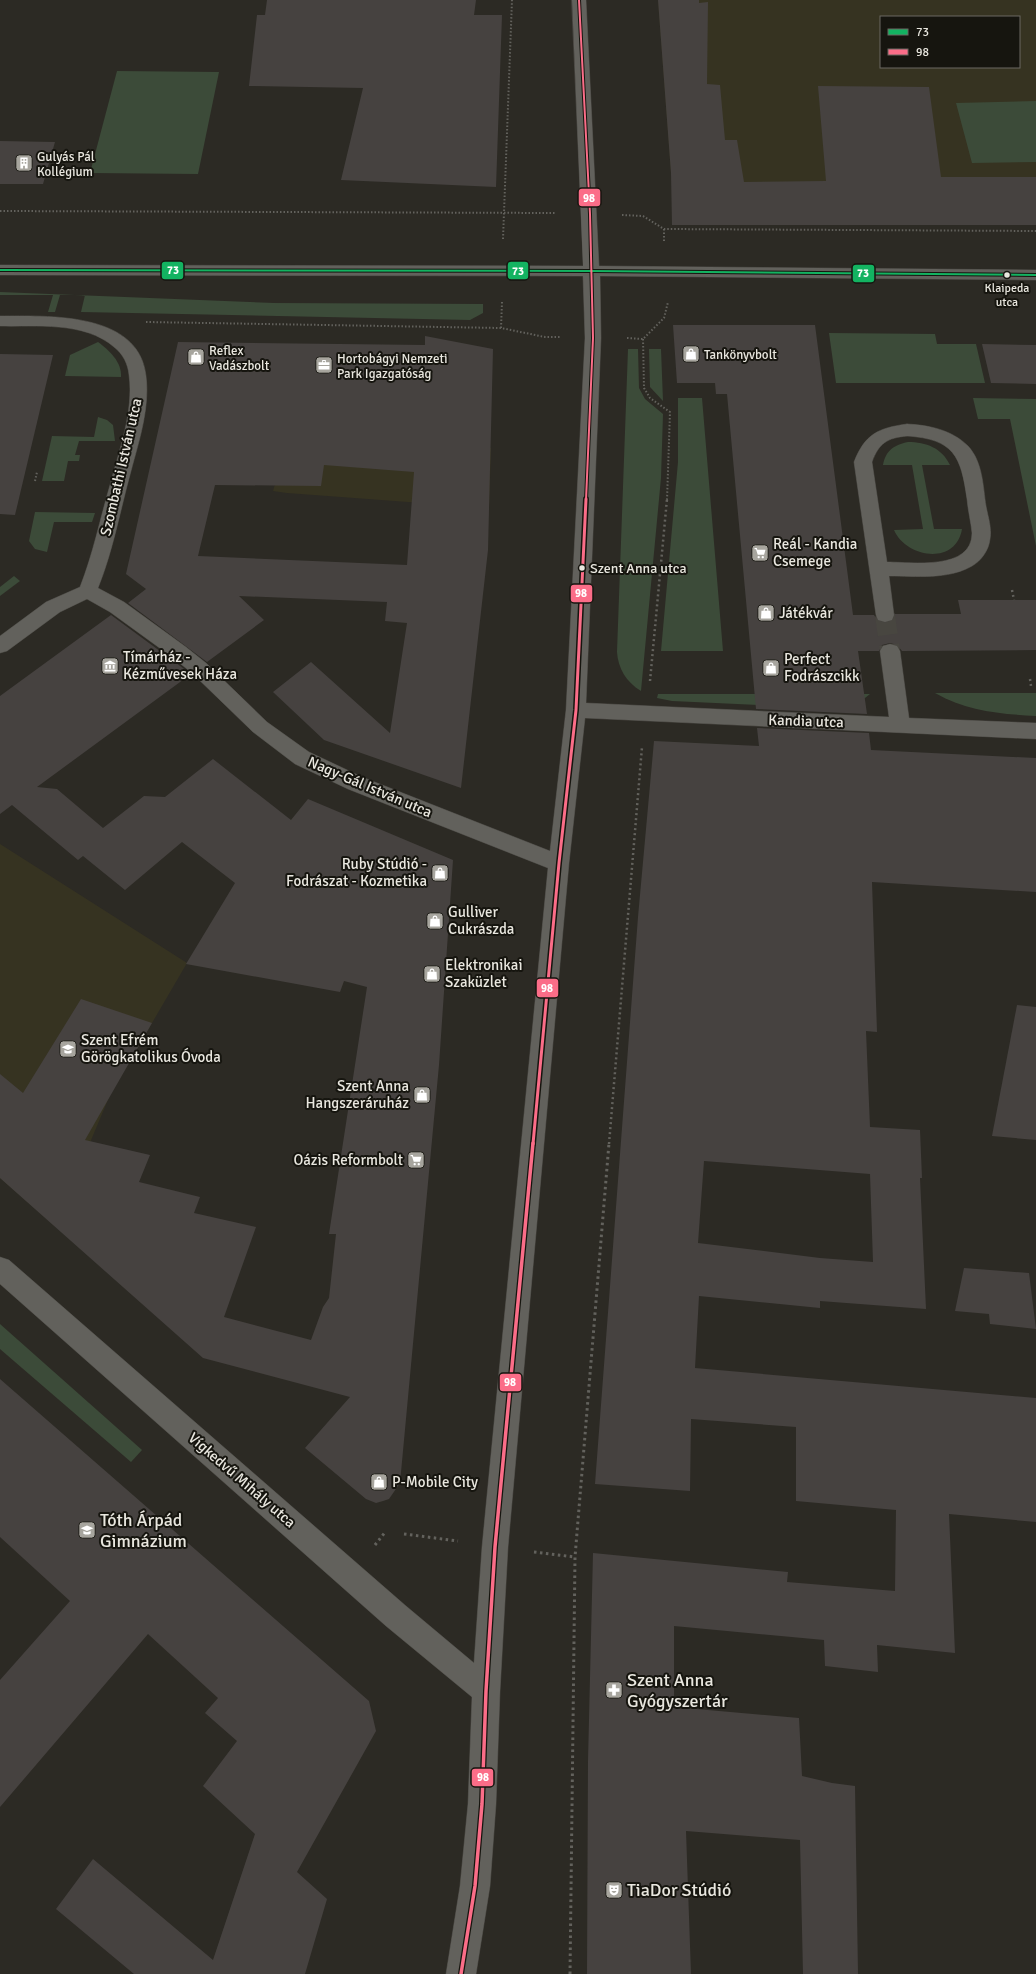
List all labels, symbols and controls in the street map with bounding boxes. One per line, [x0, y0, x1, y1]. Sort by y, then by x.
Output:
legend [880, 16, 1020, 68]
text: 73 [916, 25, 929, 40]
text: 98 [916, 45, 929, 60]
place label: Gulyás Pál Kollégium [37, 149, 95, 180]
building icon: Gulyás Pál Kollégium [14, 153, 34, 173]
line badge: 98 [578, 188, 601, 207]
text: 98 [583, 192, 595, 205]
line badge: 73 [161, 261, 184, 280]
line badge: 73 [507, 261, 529, 280]
text: 73 [167, 264, 179, 277]
line badge: 73 [852, 264, 875, 283]
text: 73 [512, 265, 524, 278]
text: 73 [857, 267, 869, 280]
marker: Klaipeda utca [1002, 270, 1012, 280]
place label: Klaipeda utca [985, 281, 1029, 310]
place label: Reflex Vadászbolt [209, 343, 270, 374]
shop icon: Tankönyvbolt [681, 344, 701, 364]
shop icon: Reflex Vadászbolt [186, 347, 206, 367]
place label: Tankönyvbolt [704, 347, 777, 363]
place label: Hortobágyi Nemzeti Park Igazgatóság [337, 351, 448, 382]
office icon: Hortobágyi Nemzeti Park Igazgatóság [314, 355, 334, 375]
street label: Szombathi István utca [96, 396, 146, 538]
place label: Reál - Kandia Csemege [773, 535, 857, 570]
supermarket icon: Reál - Kandia Csemege [750, 543, 770, 563]
place label: Szent Anna utca [590, 560, 687, 577]
marker: Szent Anna utca [577, 563, 587, 573]
line badge: 98 [570, 584, 593, 603]
text: 98 [575, 587, 587, 600]
shop icon: Játékvár [756, 603, 776, 623]
place label: Játékvár [779, 604, 833, 622]
place label: Tímárház - Kézművesek Háza [123, 648, 237, 683]
place label: Perfect Fodrászcikk [784, 650, 860, 685]
museum icon: Tímárház - Kézművesek Háza [100, 656, 120, 676]
shop icon: Perfect Fodrászcikk [761, 658, 781, 678]
street label: Kandia utca [768, 711, 844, 731]
street label: Nagy-Gál István utca [305, 753, 435, 821]
place label: Ruby Stúdió - Fodrászat - Kozmetika [286, 855, 427, 890]
shop icon: Ruby Stúdió - Fodrászat - Kozmetika [430, 863, 450, 883]
place label: Gulliver Cukrászda [448, 903, 514, 938]
shop icon: Gulliver Cukrászda [425, 911, 445, 931]
place label: Elektronikai Szaküzlet [445, 956, 523, 991]
shop icon: Elektronikai Szaküzlet [422, 964, 442, 984]
line badge: 98 [536, 978, 559, 998]
text: 98 [541, 982, 553, 995]
place label: Szent Efrém Görögkatolikus Óvoda [81, 1031, 221, 1066]
school or university icon: Szent Efrém Görögkatolikus Óvoda [58, 1039, 78, 1059]
place label: Szent Anna Hangszeráruház [305, 1077, 409, 1112]
shop icon: Szent Anna Hangszeráruház [412, 1085, 432, 1105]
supermarket icon: Oázis Reformbolt [406, 1150, 426, 1170]
place label: Oázis Reformbolt [294, 1151, 403, 1169]
line badge: 98 [499, 1373, 522, 1392]
text: 98 [504, 1376, 516, 1389]
street label: Vígkedvű Mihály utca [185, 1429, 299, 1531]
shop icon: P-Mobile City [369, 1472, 389, 1492]
place label: P-Mobile City [392, 1473, 478, 1491]
place label: Tóth Árpád Gimnázium [100, 1509, 187, 1552]
school or university icon: Tóth Árpád Gimnázium [77, 1520, 97, 1540]
place label: Szent Anna Gyógyszertár [627, 1669, 728, 1712]
pharmacy icon: Szent Anna Gyógyszertár [604, 1680, 624, 1700]
line badge: 98 [471, 1768, 494, 1787]
text: 98 [477, 1771, 489, 1784]
place label: TiaDor Stúdió [627, 1879, 731, 1901]
theatre icon: TiaDor Stúdió [604, 1880, 624, 1900]

